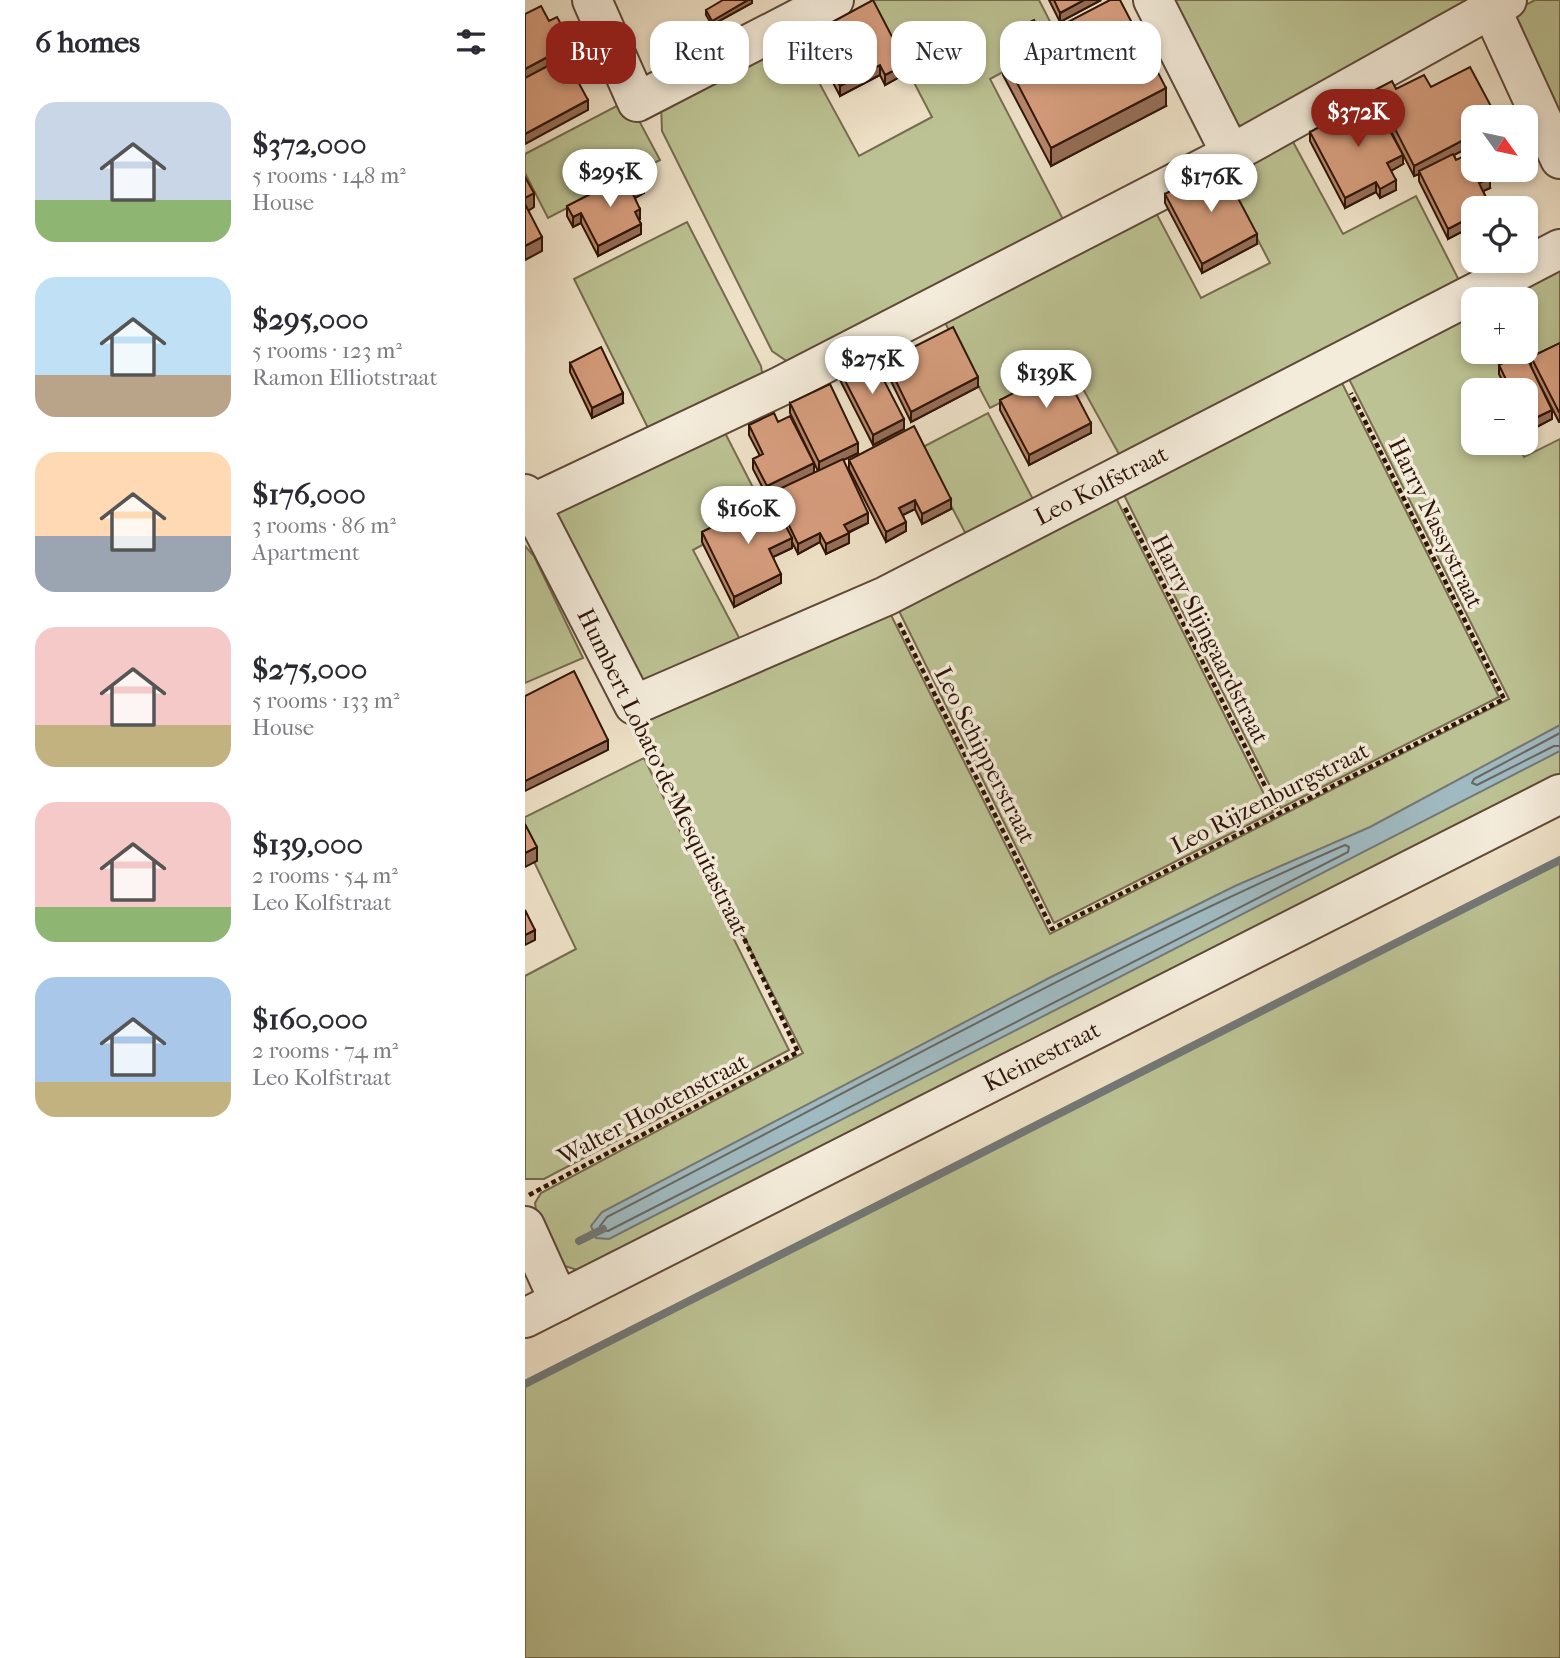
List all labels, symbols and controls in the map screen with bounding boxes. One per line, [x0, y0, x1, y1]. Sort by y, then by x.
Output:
chip: Buy [546, 21, 636, 84]
chip: Rent [650, 21, 749, 84]
chip: Filters [763, 21, 877, 84]
chip: New [891, 21, 986, 84]
chip: Apartment [1000, 21, 1161, 84]
icon: filters [452, 23, 490, 61]
text: 6 homes [35, 25, 140, 60]
pin: $372K [1309, 90, 1407, 149]
text: $372K [1327, 98, 1389, 125]
north arrow [1461, 105, 1538, 182]
map controls [1461, 105, 1538, 455]
text: $372,000 [252, 127, 366, 162]
icon: home [91, 130, 175, 214]
pin: $295K [561, 150, 659, 209]
pin: $176K [1162, 154, 1260, 214]
text: $295K [578, 158, 642, 185]
text: 5 rooms · 148 m² [252, 162, 406, 189]
text: $176K [1180, 163, 1242, 190]
text: House [252, 189, 314, 216]
button: locate [1461, 196, 1538, 273]
button: + [1461, 287, 1538, 364]
text: $295,000 [252, 302, 369, 337]
icon: home [91, 305, 175, 389]
pin: $275K [823, 336, 921, 396]
text: 5 rooms · 123 m² [252, 337, 402, 364]
text: $275K [841, 345, 903, 372]
pin: $139K [997, 350, 1095, 410]
text: $139K [1016, 359, 1076, 386]
text: Ramon Elliotstraat [252, 364, 438, 391]
button: − [1461, 378, 1538, 455]
street label: Harry Nassystraat [1383, 433, 1490, 613]
street label: Leo Kolfstraat [1030, 439, 1173, 531]
text: $176,000 [252, 477, 366, 512]
icon: home [91, 480, 175, 564]
pin: $160K [699, 486, 797, 546]
text: $160K [717, 495, 779, 522]
text: 3 rooms · 86 m² [252, 512, 396, 539]
street label: Harry Slijngaardstraat [1145, 530, 1275, 749]
text: Apartment [252, 539, 360, 566]
street label: Humbert Lobato de Mesquitastraat [571, 604, 755, 940]
text: $275,000 [252, 652, 367, 687]
icon: home [91, 655, 175, 739]
street label: Leo Schipperstraat [929, 662, 1042, 848]
text: 5 rooms · 133 m² [252, 687, 399, 714]
text: House [252, 714, 314, 741]
street label: Leo Rijzenburgstraat [1167, 736, 1374, 860]
text: $139,000 [252, 827, 363, 862]
icon: home [91, 830, 175, 914]
text: 2 rooms · 54 m² [252, 862, 398, 889]
text: Leo Kolfstraat [252, 889, 392, 916]
text: $160,000 [252, 1002, 368, 1037]
icon: home [91, 1005, 175, 1089]
street label: Kleinestraat [979, 1015, 1105, 1098]
text: 2 rooms · 74 m² [252, 1037, 398, 1064]
street label: Walter Hootenstraat [552, 1047, 753, 1171]
text: Leo Kolfstraat [252, 1064, 392, 1091]

